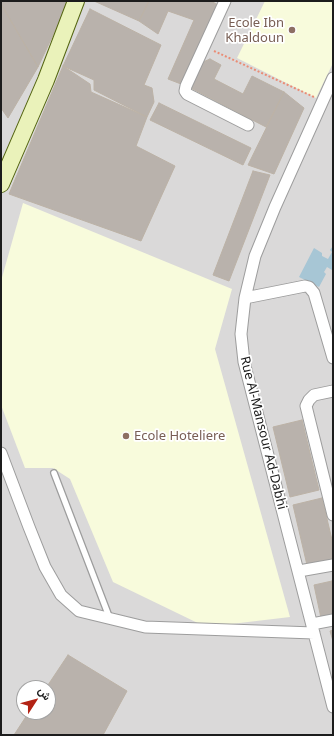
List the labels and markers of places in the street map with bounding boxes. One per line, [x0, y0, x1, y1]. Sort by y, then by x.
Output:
place label: Ecole Ibn Khaldoun [225, 15, 284, 46]
marker: Ecole Ibn Khaldoun [287, 25, 297, 35]
place label: Ecole Hoteliere [134, 428, 225, 444]
marker: Ecole Hoteliere [121, 431, 131, 441]

